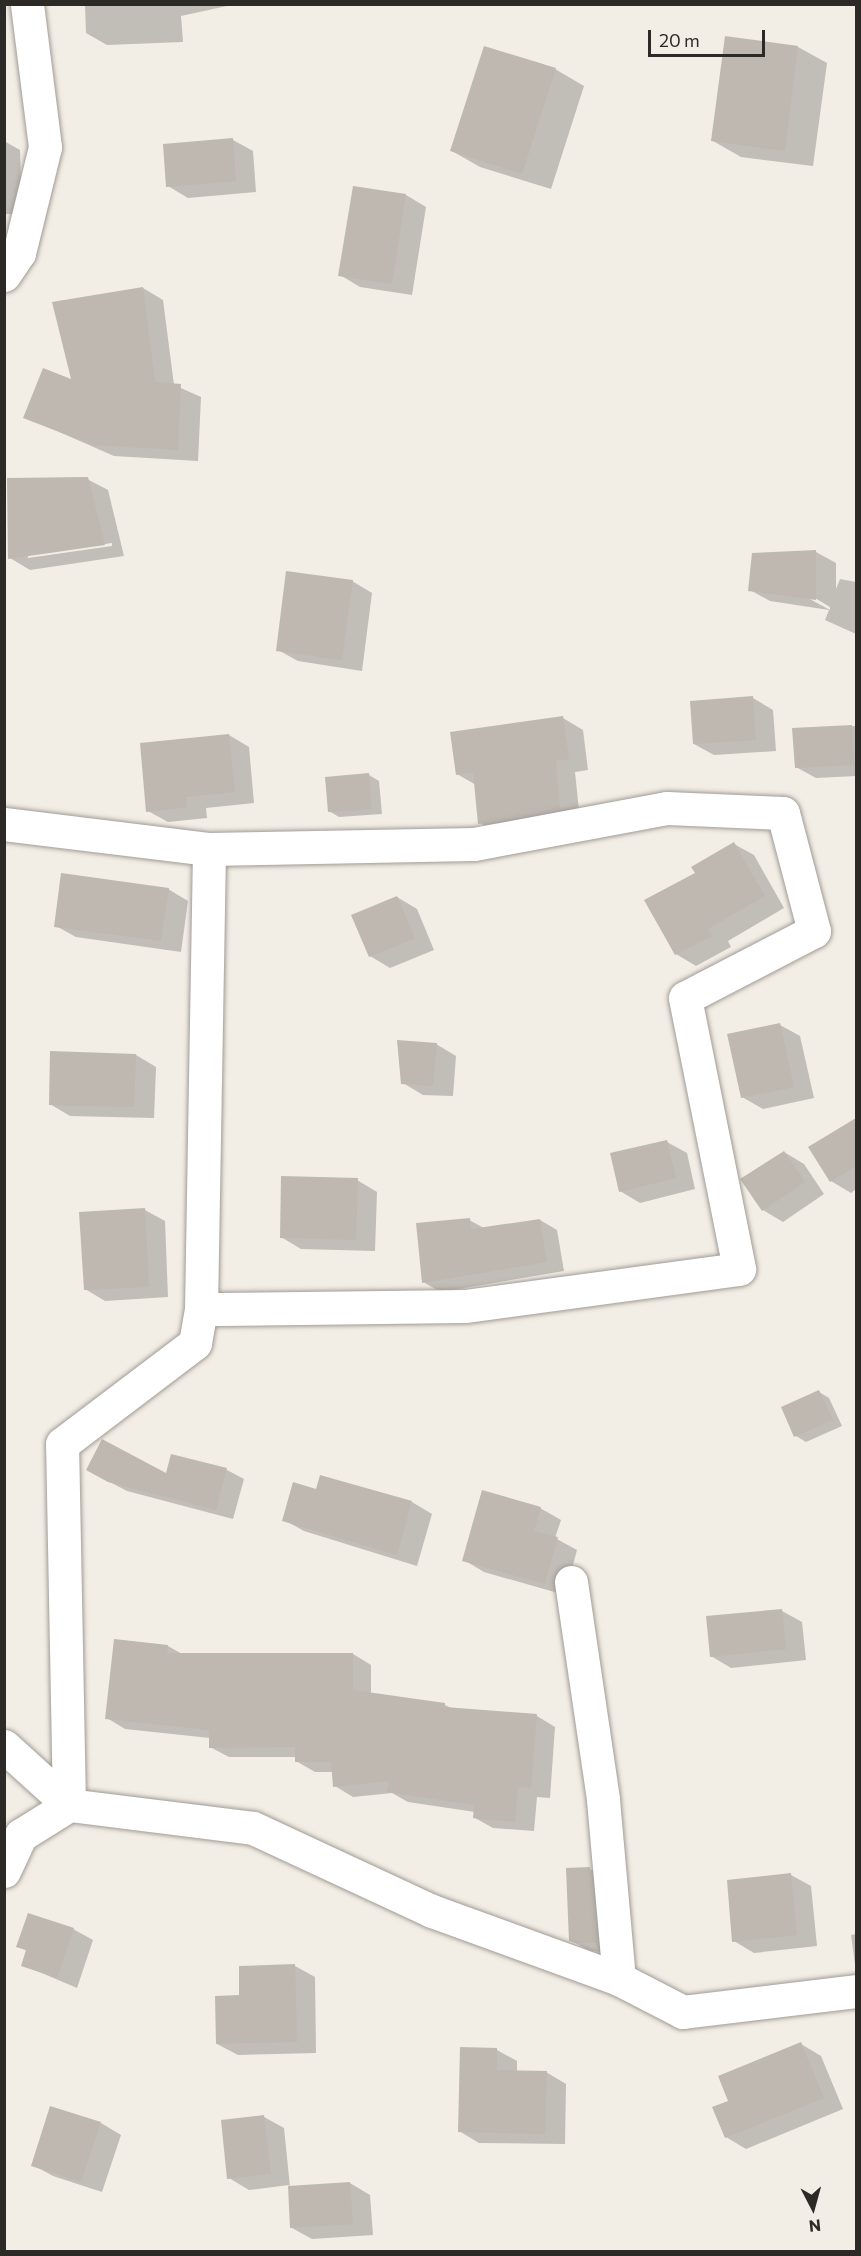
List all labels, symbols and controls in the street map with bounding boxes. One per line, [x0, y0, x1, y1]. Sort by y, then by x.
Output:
scale bar [651, 18, 768, 56]
text: 20 m [659, 29, 700, 51]
north arrow [783, 2178, 843, 2238]
text: N [808, 2216, 822, 2236]

